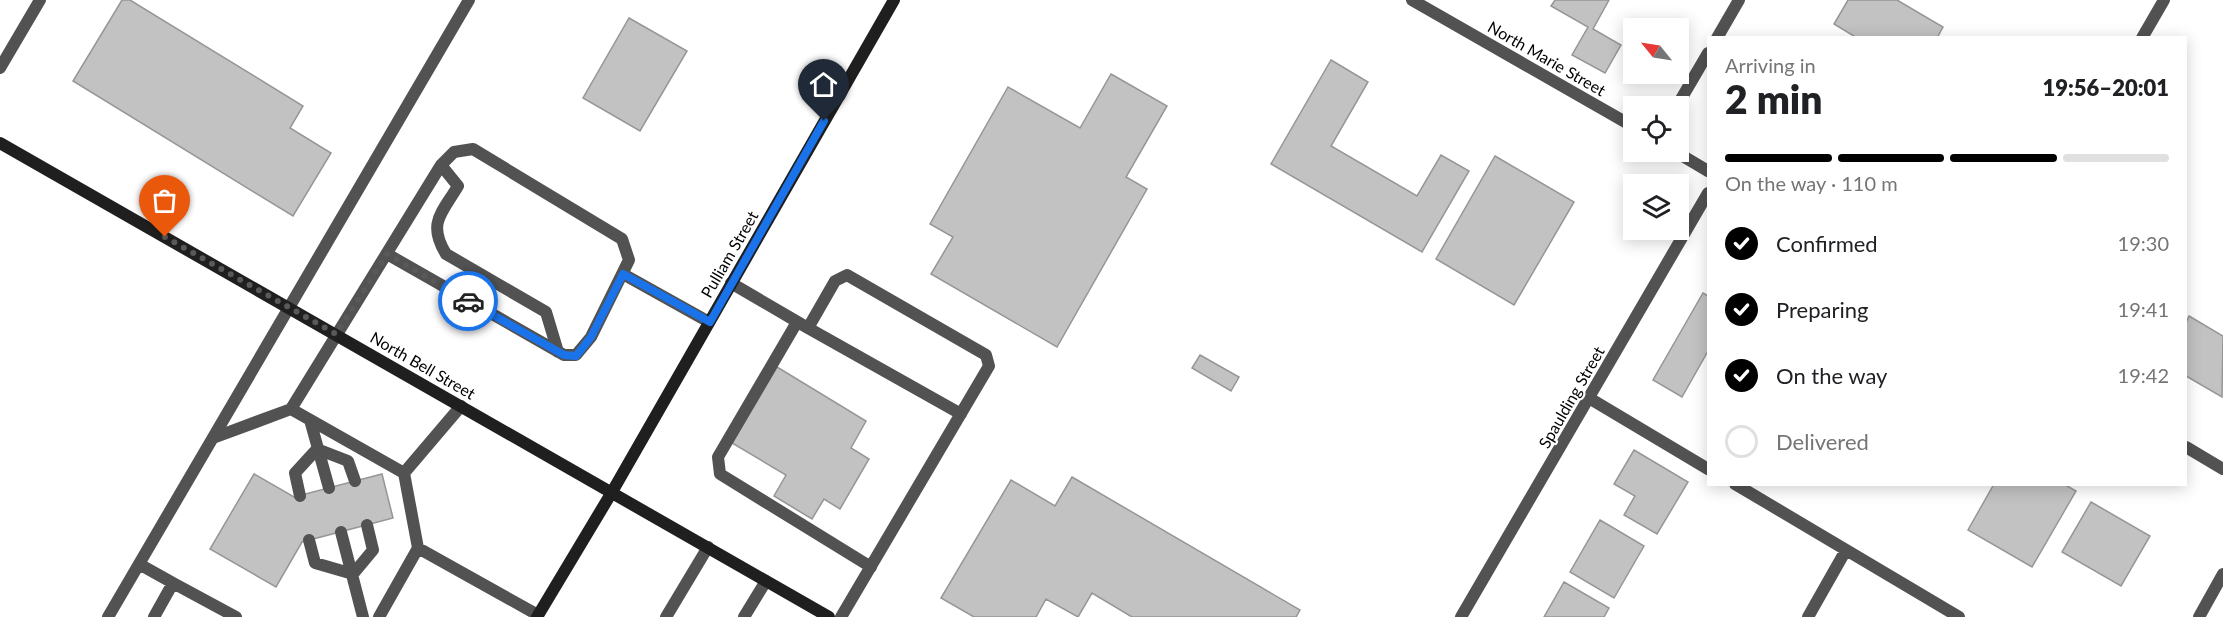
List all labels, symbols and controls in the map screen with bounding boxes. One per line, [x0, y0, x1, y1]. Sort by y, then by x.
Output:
street label: North Marie Street [1485, 17, 1609, 99]
north arrow [1623, 18, 1689, 84]
map controls [1623, 18, 1689, 240]
text: Arriving in [1725, 53, 1816, 77]
pin [798, 59, 849, 121]
icon: home [807, 68, 840, 101]
text: 19:56–20:01 [2043, 74, 2169, 101]
text: 2 min [1725, 76, 1822, 122]
button: locate [1623, 96, 1689, 162]
text: On the way · 110 m [1725, 171, 1898, 195]
button: layers [1623, 174, 1689, 240]
pin [139, 175, 190, 237]
icon: bag [148, 184, 181, 217]
street label: Pulliam Street [696, 207, 762, 301]
icon: check [1725, 227, 1758, 260]
text: Confirmed [1776, 230, 1878, 257]
text: 19:30 [2118, 231, 2169, 255]
courier [438, 271, 498, 331]
icon: car [452, 285, 485, 318]
icon: check [1725, 293, 1758, 326]
text: Preparing [1776, 296, 1868, 323]
text: 19:41 [2118, 297, 2169, 321]
street label: North Bell Street [367, 327, 479, 403]
street label: Spaulding Street [1534, 342, 1608, 451]
icon: check [1725, 359, 1758, 392]
text: On the way [1776, 362, 1887, 389]
text: 19:42 [2118, 363, 2169, 387]
text: Delivered [1776, 428, 1869, 455]

